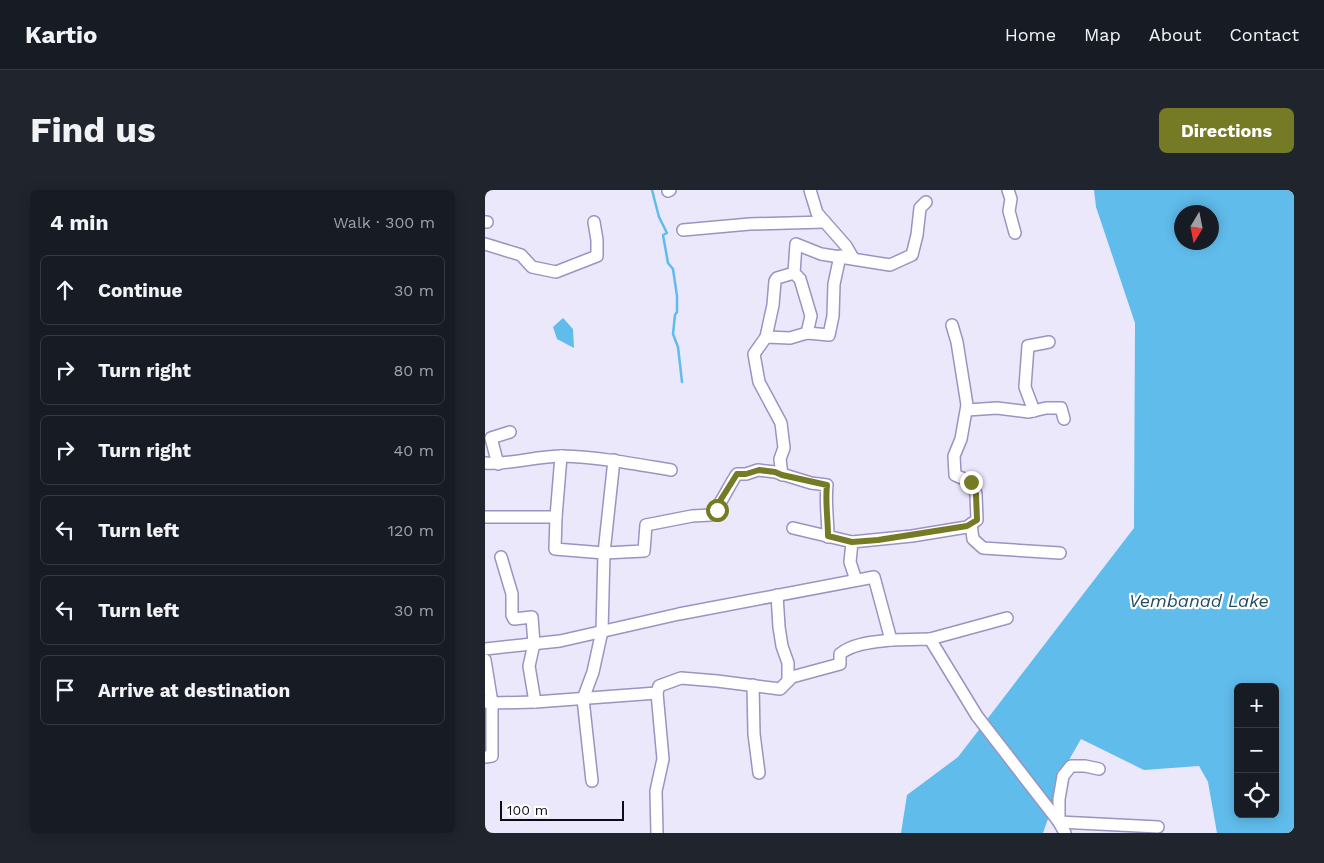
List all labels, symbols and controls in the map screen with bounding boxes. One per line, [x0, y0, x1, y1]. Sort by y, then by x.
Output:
text: Kartio [25, 21, 97, 49]
text: Home [1005, 24, 1056, 45]
text: Map [1084, 24, 1121, 45]
text: About [1149, 24, 1201, 45]
text: Contact [1229, 24, 1299, 45]
button: Directions [1159, 108, 1294, 153]
text: Find us [30, 109, 156, 151]
north arrow [1174, 205, 1219, 250]
text: 4 min [50, 210, 108, 235]
text: Walk · 300 m [333, 213, 435, 232]
icon: ahead [51, 276, 79, 304]
text: Continue [98, 279, 182, 302]
text: 30 m [394, 281, 434, 300]
icon: right [51, 356, 79, 384]
text: Turn right [98, 359, 191, 382]
text: 80 m [393, 361, 434, 380]
icon: right [51, 436, 79, 464]
text: Turn right [98, 439, 191, 462]
text: 40 m [394, 441, 434, 460]
route end [960, 471, 983, 494]
route start [706, 499, 729, 522]
icon: left [51, 516, 79, 544]
text: Turn left [98, 519, 179, 542]
text: 120 m [388, 521, 434, 540]
water label: Vembanad Lake [1129, 590, 1269, 611]
icon: left [51, 596, 79, 624]
text: Turn left [98, 599, 179, 622]
text: 30 m [394, 601, 434, 620]
icon: arrive [51, 676, 79, 704]
text: Arrive at destination [98, 679, 290, 702]
map controls [1234, 683, 1279, 818]
button: + [1234, 683, 1279, 728]
button: − [1234, 728, 1279, 773]
button: locate [1234, 773, 1279, 818]
scale bar [500, 798, 624, 821]
text: 100 m [507, 802, 548, 818]

